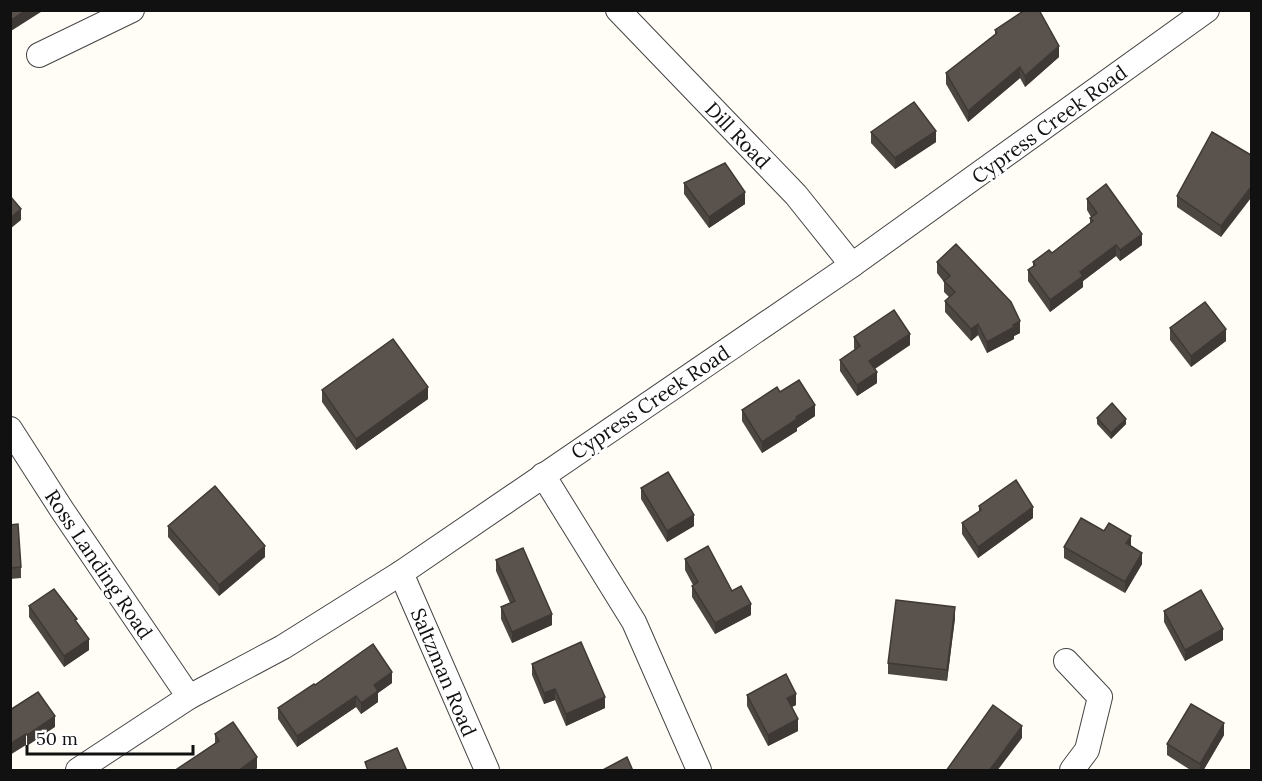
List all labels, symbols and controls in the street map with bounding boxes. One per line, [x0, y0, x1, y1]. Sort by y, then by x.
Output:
street label: Cypress Creek Road [966, 59, 1132, 189]
street label: Dill Road [700, 96, 776, 174]
street label: Cypress Creek Road [566, 340, 734, 464]
street label: Ross Landing Road [40, 485, 158, 643]
street label: Saltzman Road [406, 604, 482, 740]
scale bar [27, 718, 194, 756]
text: 50 m [36, 727, 78, 750]

